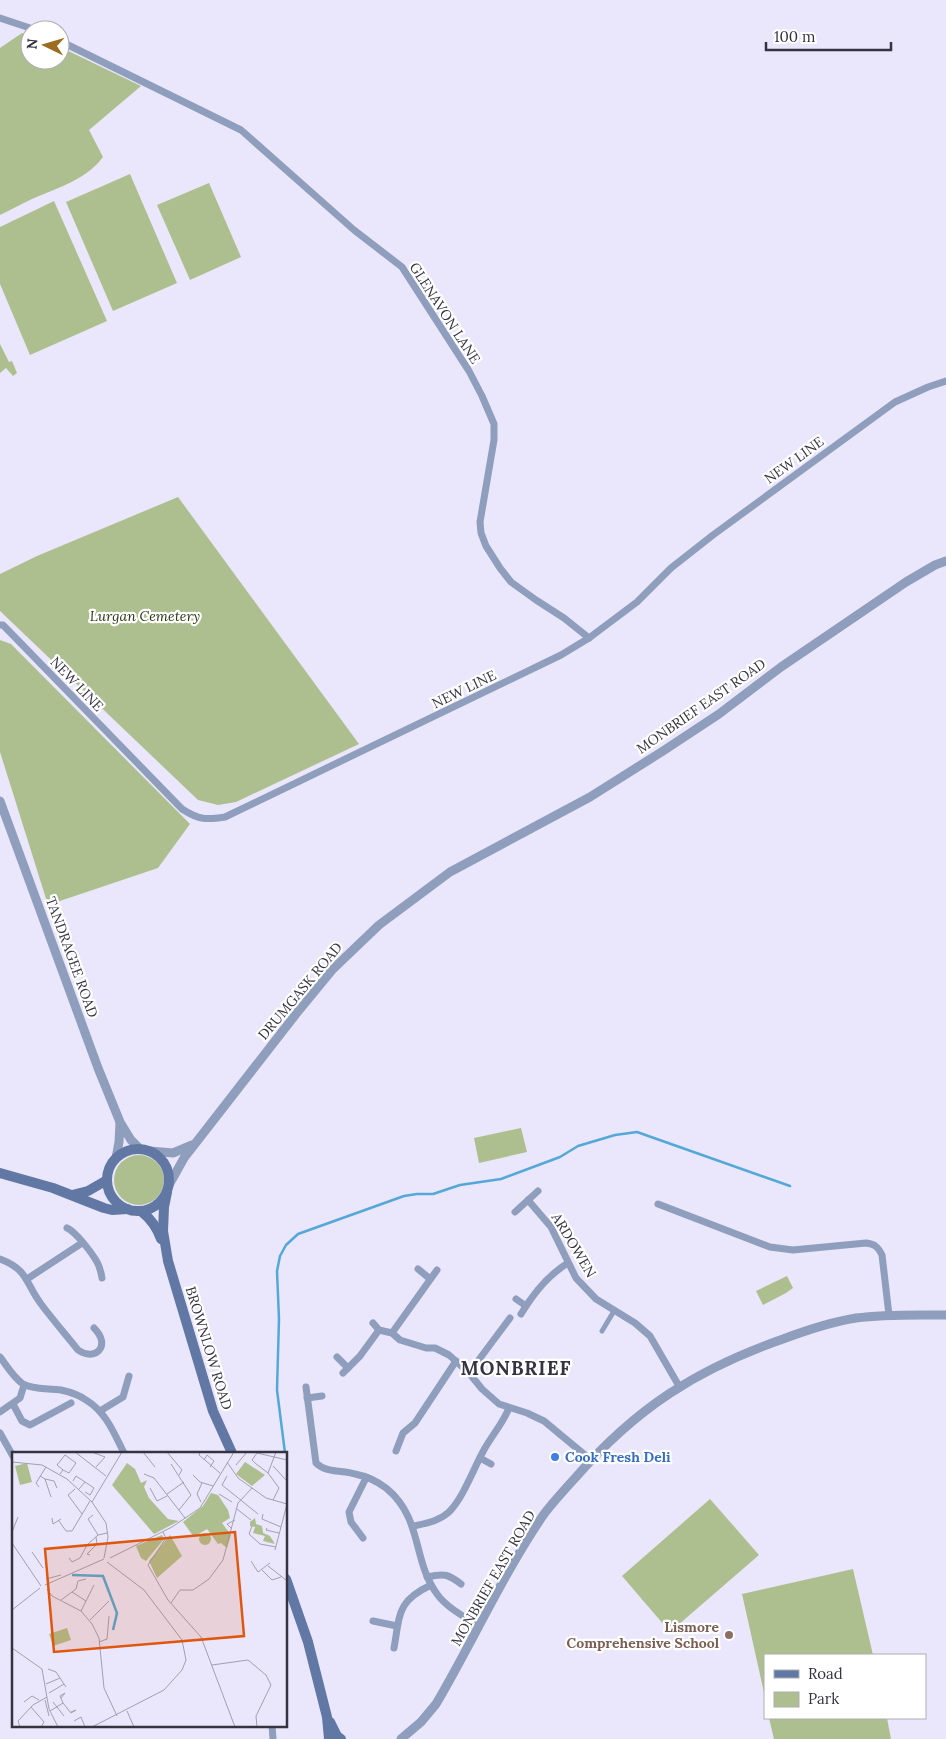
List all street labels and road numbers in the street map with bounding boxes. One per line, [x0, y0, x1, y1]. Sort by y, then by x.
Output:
street label: GLENAVON LANE [406, 259, 485, 367]
street label: NEW LINE [761, 432, 827, 488]
street label: NEW LINE [47, 653, 108, 715]
street label: MONBRIEF EAST ROAD [633, 655, 769, 757]
street label: NEW LINE [429, 666, 499, 712]
street label: TANDRAGEE ROAD [42, 894, 102, 1020]
street label: DRUMGASK ROAD [254, 939, 346, 1043]
street label: ARDOWEN [547, 1209, 600, 1281]
street label: BROWNLOW ROAD [182, 1284, 236, 1412]
street label: MONBRIEF EAST ROAD [447, 1507, 539, 1649]

